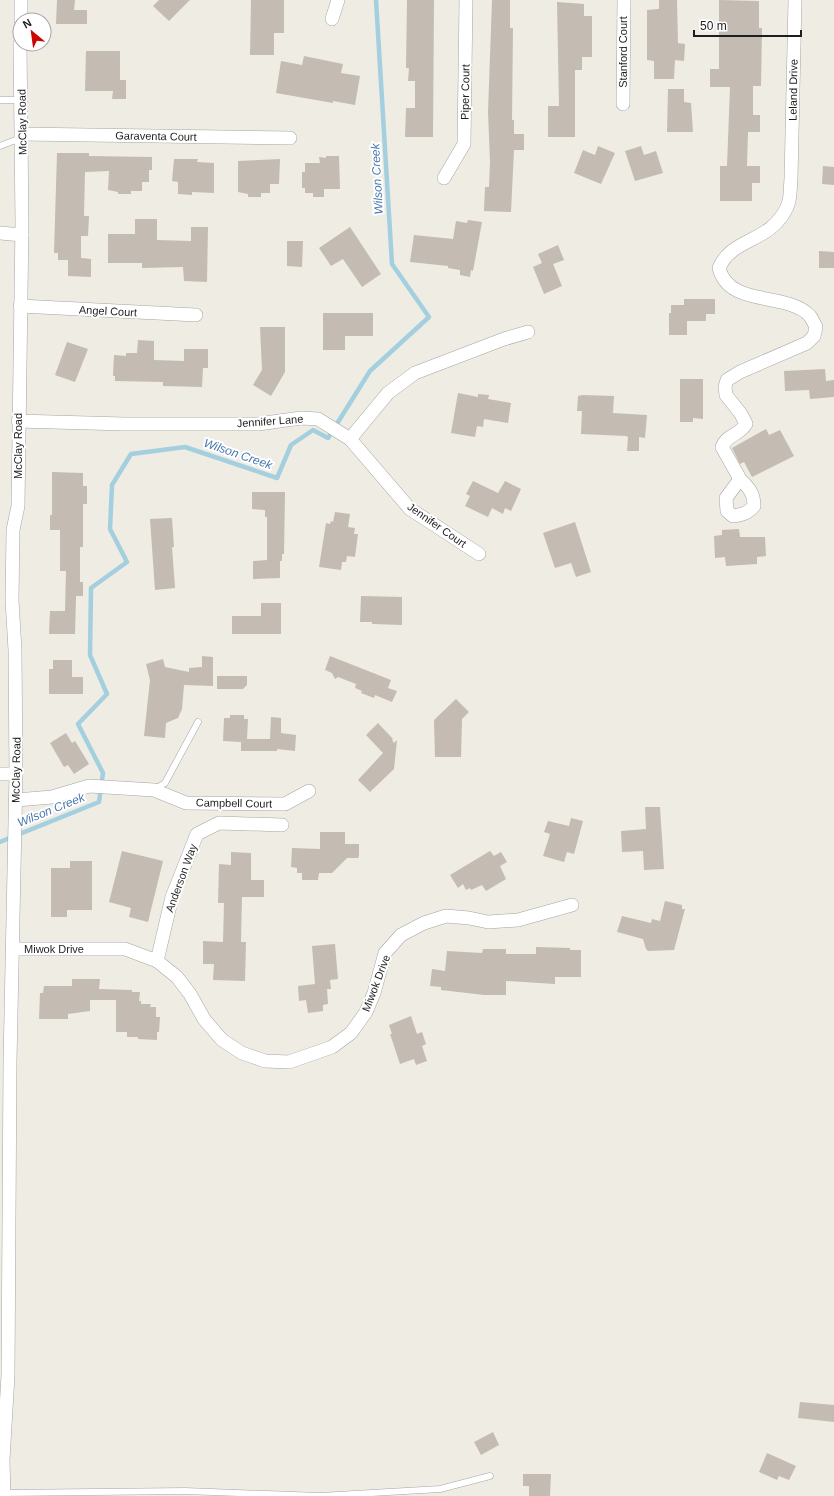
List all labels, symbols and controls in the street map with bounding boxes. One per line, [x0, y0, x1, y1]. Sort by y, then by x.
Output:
north arrow [12, 12, 52, 52]
scale bar [694, 12, 801, 38]
text: N [21, 16, 34, 30]
street label: Stanford Court [617, 16, 629, 88]
text: 50 m [700, 19, 727, 33]
street label: Leland Drive [786, 59, 800, 121]
street label: Piper Court [459, 64, 471, 120]
street label: McClay Road [15, 89, 29, 155]
street label: Garaventa Court [115, 129, 197, 143]
water label: Wilson Creek [368, 142, 386, 215]
street label: Angel Court [79, 303, 137, 319]
street label: McClay Road [12, 413, 24, 479]
street label: Jennifer Lane [236, 413, 304, 429]
water label: Wilson Creek [202, 436, 275, 473]
street label: Jennifer Court [405, 500, 469, 550]
street label: McClay Road [9, 737, 23, 803]
water label: Wilson Creek [15, 790, 88, 830]
street label: Campbell Court [196, 796, 272, 810]
street label: Anderson Way [163, 842, 199, 914]
street label: Miwok Drive [24, 943, 84, 955]
street label: Miwok Drive [360, 953, 392, 1013]

